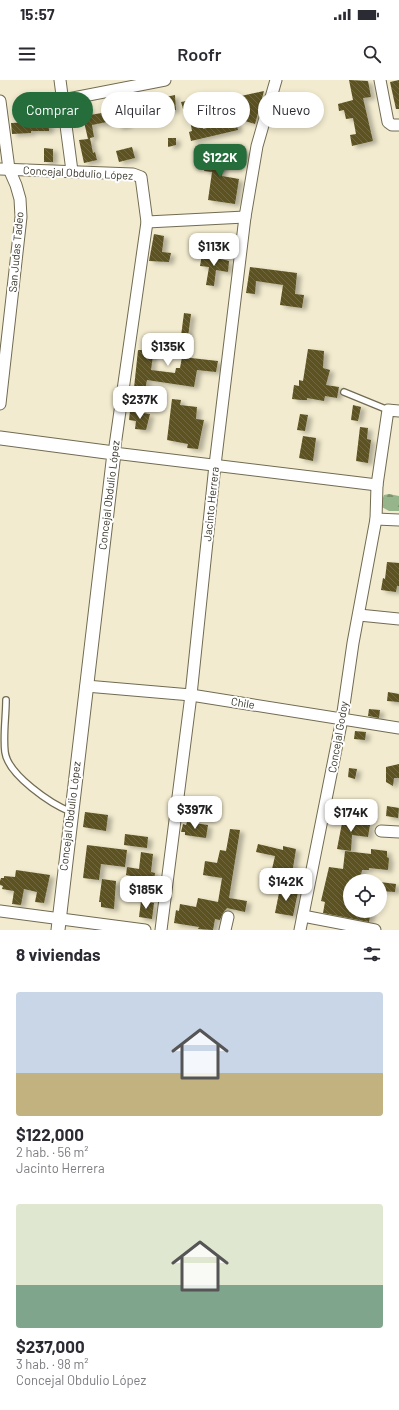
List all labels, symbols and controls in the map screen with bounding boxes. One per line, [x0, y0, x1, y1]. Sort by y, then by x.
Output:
text: 15:57 [20, 5, 54, 23]
icon: menu [16, 43, 38, 65]
text: Roofr [177, 43, 222, 65]
icon: search [361, 43, 383, 65]
chip: Comprar [12, 92, 93, 128]
chip: Alquilar [101, 92, 175, 128]
chip: Filtros [183, 92, 250, 128]
chip: Nuevo [258, 92, 324, 128]
pin: $122K [192, 144, 248, 178]
text: $122K [203, 149, 237, 165]
street label: Concejal Obdulio López [23, 163, 133, 182]
street label: San Judas Tadeo [5, 211, 26, 293]
pin: $113K [186, 233, 242, 267]
text: $113K [198, 238, 230, 254]
pin: $135K [140, 333, 196, 367]
text: $135K [151, 338, 185, 354]
pin: $237K [112, 386, 168, 420]
text: $237K [122, 391, 158, 407]
street label: Concejal Obdulio López [95, 439, 122, 550]
street label: Jacinto Herrera [200, 466, 221, 542]
street label: Chile [230, 694, 256, 711]
street label: Concejal Godoy [325, 700, 350, 774]
street label: Concejal Obdulio López [56, 760, 83, 871]
pin: $397K [167, 796, 223, 830]
pin: $174K [323, 799, 379, 833]
text: $397K [177, 801, 213, 817]
text: $174K [334, 804, 368, 820]
pin: $142K [258, 868, 314, 902]
text: $142K [268, 873, 304, 889]
map controls [343, 874, 387, 918]
button: locate [343, 874, 387, 918]
pin: $185K [118, 876, 174, 910]
text: $185K [129, 881, 163, 897]
icon: filters [361, 943, 383, 965]
text: 8 viviendas [16, 944, 101, 964]
icon: home [164, 1018, 236, 1090]
text: $122,000 [16, 1124, 84, 1144]
text: 2 hab. · 56 m² [16, 1144, 89, 1160]
text: Jacinto Herrera [16, 1160, 105, 1176]
icon: home [164, 1230, 236, 1302]
text: $237,000 [16, 1336, 85, 1356]
text: 3 hab. · 98 m² [16, 1356, 88, 1372]
text: Concejal Obdulio López [16, 1372, 146, 1388]

